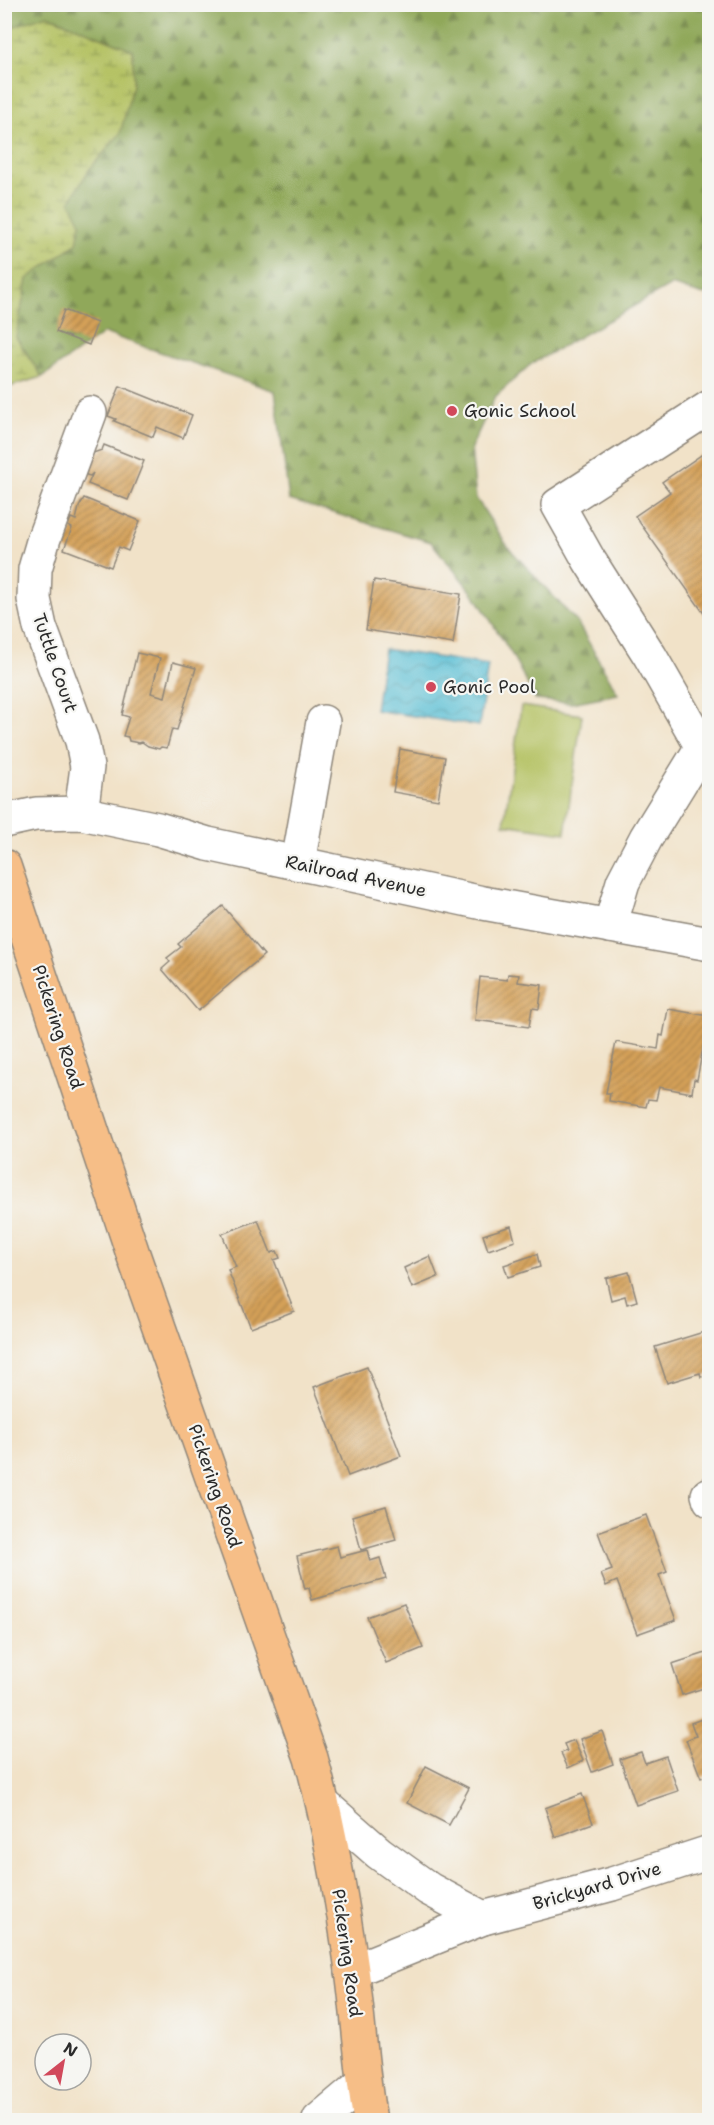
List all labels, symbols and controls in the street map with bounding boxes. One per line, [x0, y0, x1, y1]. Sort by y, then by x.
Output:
place label: Gonic School [464, 399, 577, 423]
marker: Gonic School [445, 404, 459, 418]
street label: Tuttle Court [27, 610, 83, 716]
place label: Gonic Pool [443, 675, 536, 699]
marker: Gonic Pool [424, 680, 438, 694]
street label: Railroad Avenue [283, 849, 429, 903]
street label: Pickering Road [27, 962, 89, 1092]
street label: Pickering Road [183, 1421, 247, 1551]
street label: Brickyard Drive [530, 1856, 664, 1916]
street label: Pickering Road [326, 1887, 368, 2019]
north arrow [33, 2032, 93, 2092]
text: N [60, 2037, 81, 2062]

